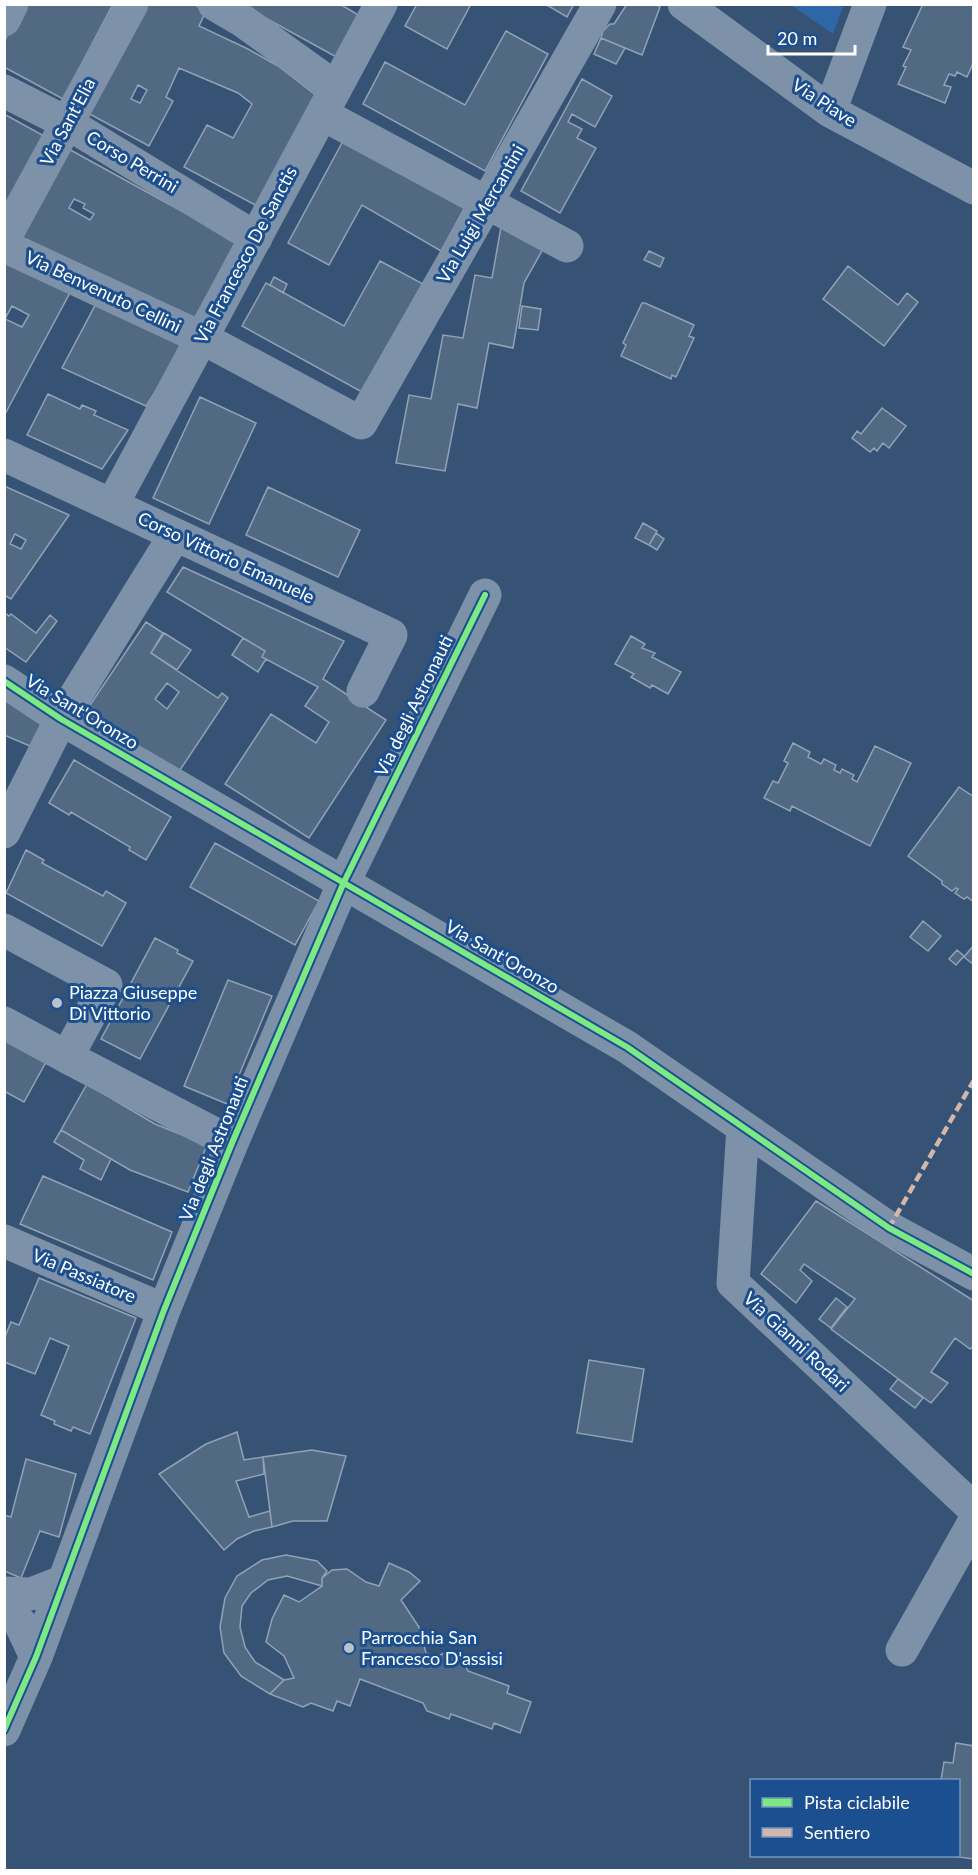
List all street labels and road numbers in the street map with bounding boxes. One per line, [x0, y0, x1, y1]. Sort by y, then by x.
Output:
street label: Via Piave [788, 73, 861, 131]
street label: Via Sant'Elia [35, 74, 99, 169]
street label: Corso Perrini [83, 125, 182, 197]
street label: Via Luigi Mercantini [431, 140, 529, 287]
street label: Via Francesco De Sanctis [189, 162, 301, 347]
street label: Via Benvenuto Cellini [22, 245, 185, 337]
street label: Corso Vittorio Emanuele [135, 506, 318, 608]
street label: Via degli Astronauti [369, 631, 457, 780]
street label: Via Sant'Oronzo [22, 669, 143, 753]
street label: Via Sant'Oronzo [442, 915, 563, 998]
street label: Via degli Astronauti [174, 1073, 252, 1224]
street label: Via Passiatore [29, 1243, 140, 1307]
street label: Via Gianni Rodari [739, 1287, 854, 1396]

